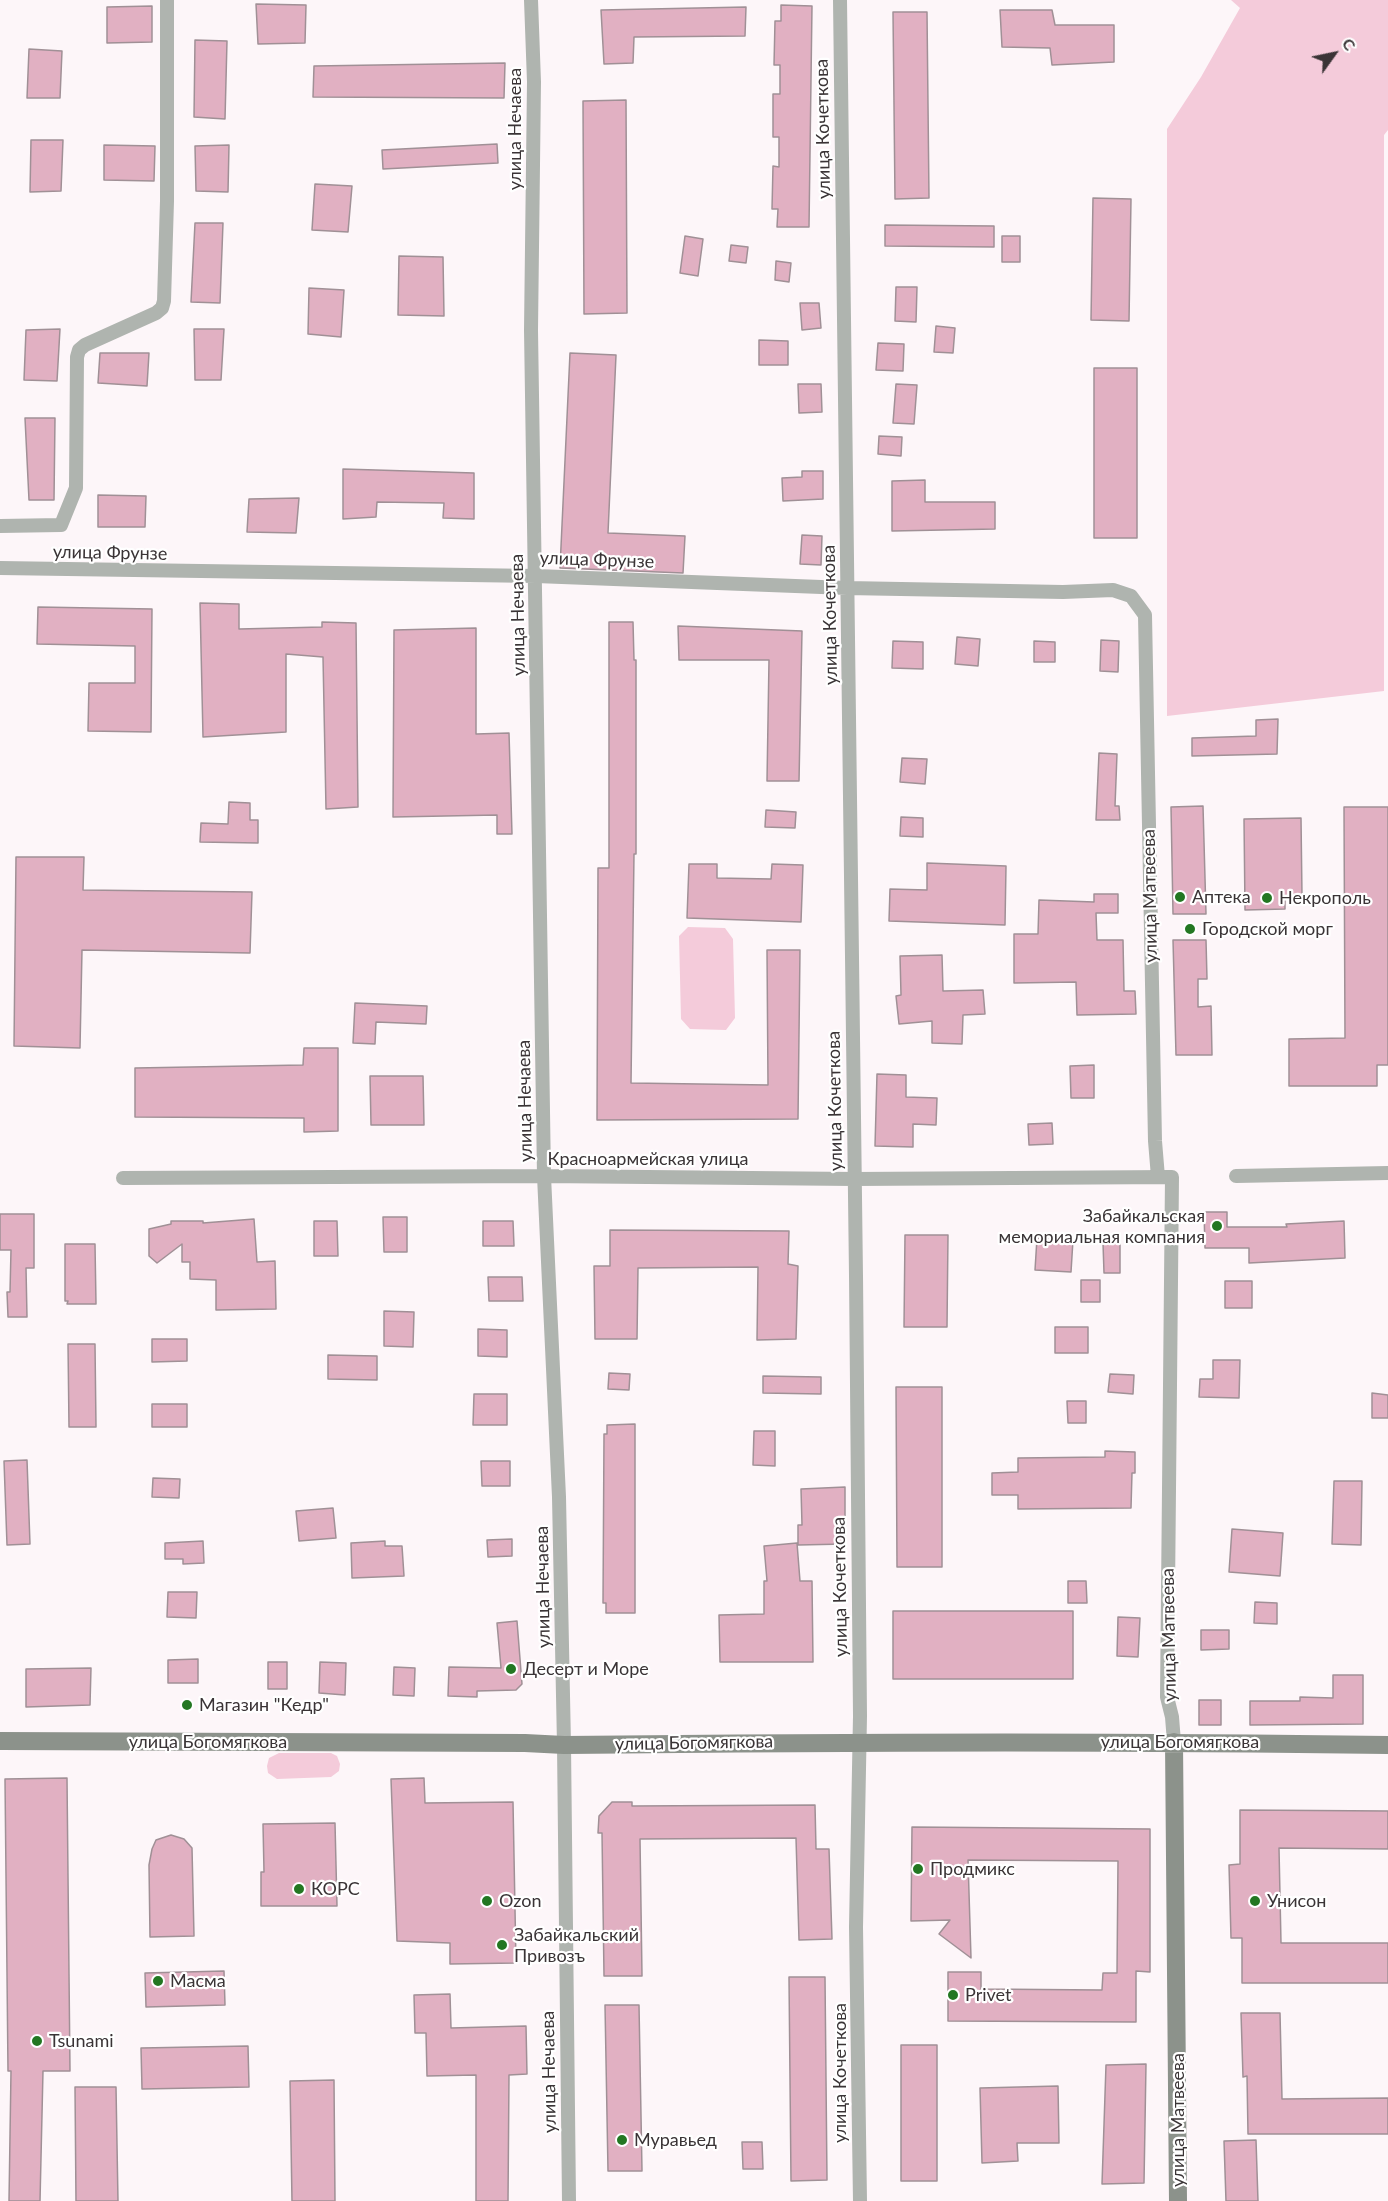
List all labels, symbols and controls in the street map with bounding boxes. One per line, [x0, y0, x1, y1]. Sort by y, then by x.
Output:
north arrow [1304, 24, 1364, 84]
text: С [1339, 34, 1360, 54]
street label: улица Кочеткова [811, 59, 835, 199]
street label: улица Нечаева [504, 68, 526, 190]
street label: улица Фрунзе [53, 541, 167, 565]
street label: улица Кочеткова [818, 545, 842, 685]
street label: улица Фрунзе [539, 547, 655, 573]
street label: улица Нечаева [506, 554, 530, 676]
street label: улица Матвеева [1138, 829, 1162, 963]
place label: Аптека [1192, 886, 1251, 908]
place label: Некрополь [1279, 887, 1371, 909]
marker: Аптека [1173, 890, 1187, 904]
marker: Некрополь [1260, 891, 1274, 905]
place label: Городской морг [1202, 918, 1333, 940]
marker: Городской морг [1183, 922, 1197, 936]
street label: улица Кочеткова [823, 1031, 847, 1171]
street label: улица Нечаева [513, 1040, 537, 1162]
street label: Красноармейская улица [548, 1148, 748, 1170]
place label: Забайкальская мемориальная компания [998, 1205, 1205, 1248]
marker: Забайкальская мемориальная компания [1210, 1219, 1224, 1233]
street label: улица Кочеткова [828, 1517, 852, 1657]
street label: улица Нечаева [531, 1526, 555, 1648]
street label: улица Матвеева [1157, 1568, 1181, 1702]
place label: Десерт и Море [523, 1658, 649, 1680]
marker: Десерт и Море [504, 1662, 518, 1676]
place label: Магазин "Кедр" [199, 1694, 329, 1716]
marker: Магазин "Кедр" [180, 1698, 194, 1712]
street label: улица Богомягкова [129, 1731, 287, 1753]
street label: улица Богомягкова [615, 1731, 773, 1755]
street label: улица Богомягкова [1101, 1731, 1259, 1753]
place label: Продмикс [930, 1858, 1015, 1880]
marker: Продмикс [911, 1862, 925, 1876]
place label: КОРС [311, 1878, 360, 1900]
marker: КОРС [292, 1882, 306, 1896]
place label: Ozon [499, 1890, 541, 1912]
place label: Унисон [1267, 1890, 1326, 1912]
marker: Ozon [480, 1894, 494, 1908]
marker: Унисон [1248, 1894, 1262, 1908]
place label: Забайкальский Привозъ [514, 1924, 639, 1966]
marker: Забайкальский Привозъ [495, 1938, 509, 1952]
place label: Масма [170, 1970, 226, 1992]
marker: Масма [151, 1974, 165, 1988]
place label: Privet [965, 1984, 1011, 2006]
marker: Privet [946, 1988, 960, 2002]
street label: улица Кочеткова [829, 2003, 851, 2143]
street label: улица Нечаева [537, 2011, 561, 2133]
place label: Tsunami [49, 2030, 114, 2052]
marker: Tsunami [30, 2034, 44, 2048]
street label: улица Матвеева [1167, 2053, 1189, 2187]
place label: Муравьед [634, 2129, 717, 2151]
marker: Муравьед [615, 2133, 629, 2147]

